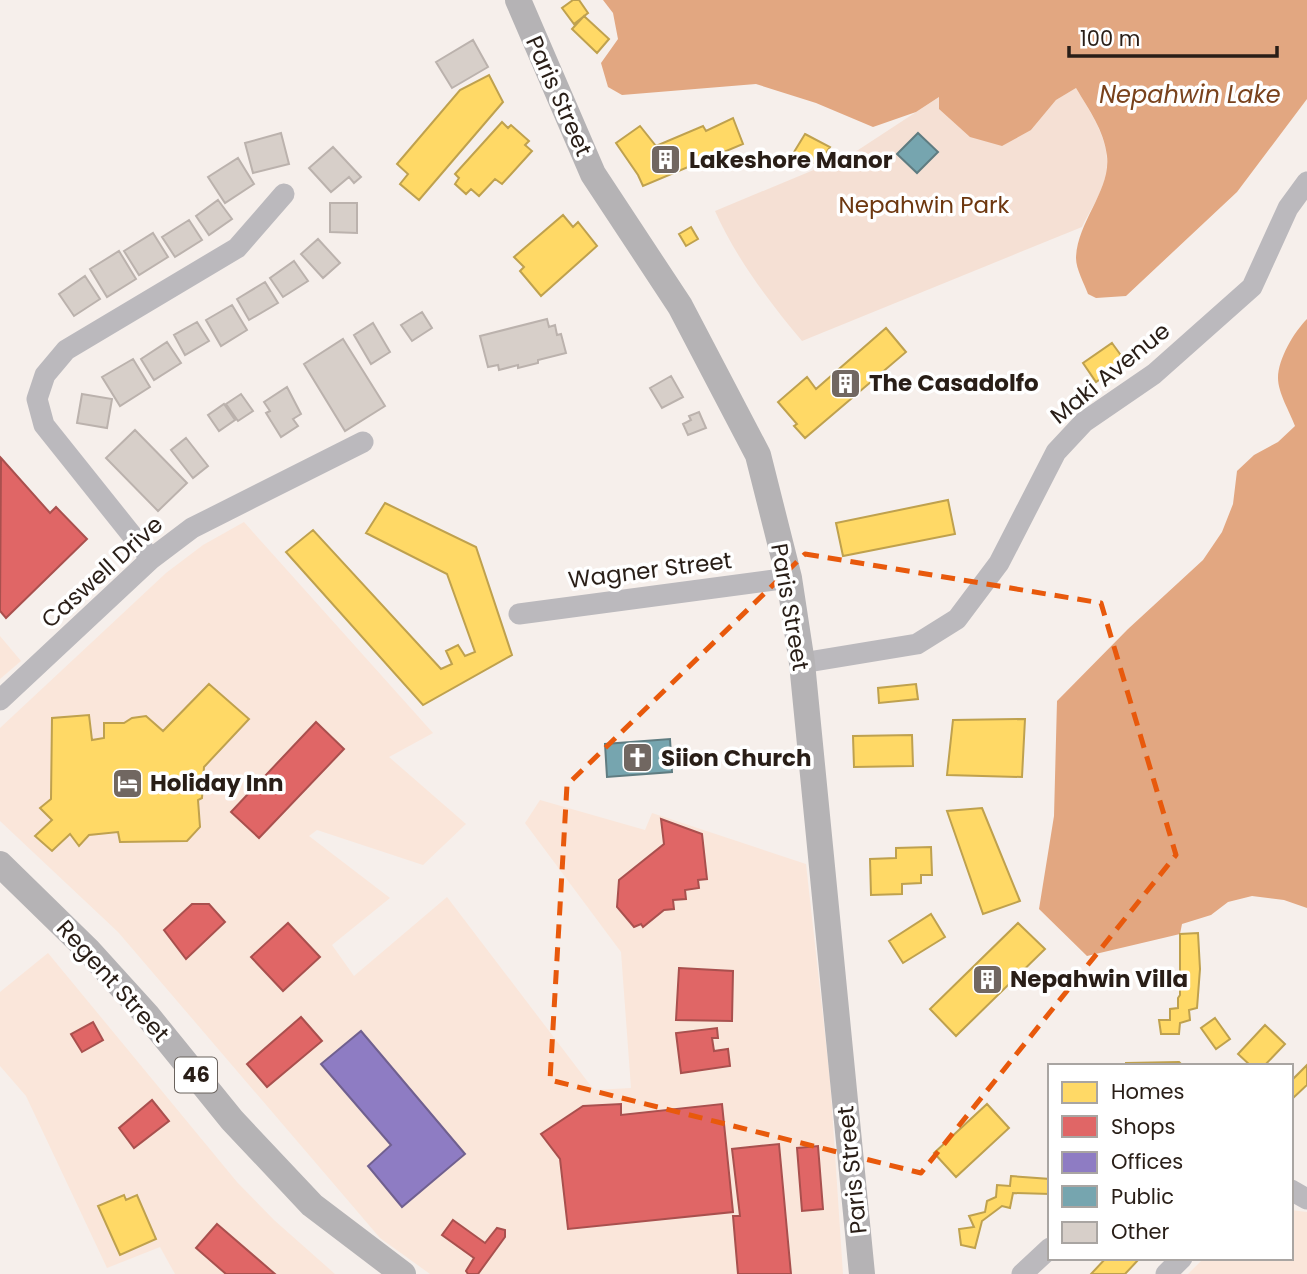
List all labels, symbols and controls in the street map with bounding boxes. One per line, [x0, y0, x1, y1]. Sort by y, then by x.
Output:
scale bar [1069, 14, 1277, 58]
text: 100 m [1080, 24, 1140, 53]
street label: Paris Street [518, 31, 600, 161]
water label: Nepahwin Lake [1099, 78, 1281, 111]
building icon: Lakeshore Manor [649, 143, 683, 177]
place label: Lakeshore Manor [689, 144, 893, 176]
park label: Nepahwin Park [839, 189, 1010, 221]
street label: Maki Avenue [1043, 315, 1177, 431]
building icon: The Casadolfo [829, 366, 863, 400]
place label: The Casadolfo [869, 367, 1039, 399]
street label: Caswell Drive [34, 509, 170, 635]
street label: Paris Street [763, 541, 817, 673]
street label: Wagner Street [566, 544, 734, 596]
church icon: Siion Church [621, 741, 655, 775]
place label: Siion Church [661, 742, 812, 774]
hotel icon: Holiday Inn [110, 766, 144, 800]
place label: Holiday Inn [150, 767, 283, 799]
street label: Regent Street [49, 913, 177, 1049]
building icon: Nepahwin Villa [970, 962, 1004, 996]
place label: Nepahwin Villa [1010, 963, 1188, 995]
road number: 46 [175, 1058, 217, 1092]
legend [1048, 1064, 1293, 1260]
text: Homes [1111, 1077, 1185, 1106]
street label: Paris Street [829, 1104, 875, 1236]
text: Shops [1111, 1112, 1175, 1141]
text: Offices [1111, 1147, 1183, 1176]
text: Public [1111, 1182, 1174, 1211]
text: Other [1111, 1217, 1170, 1246]

